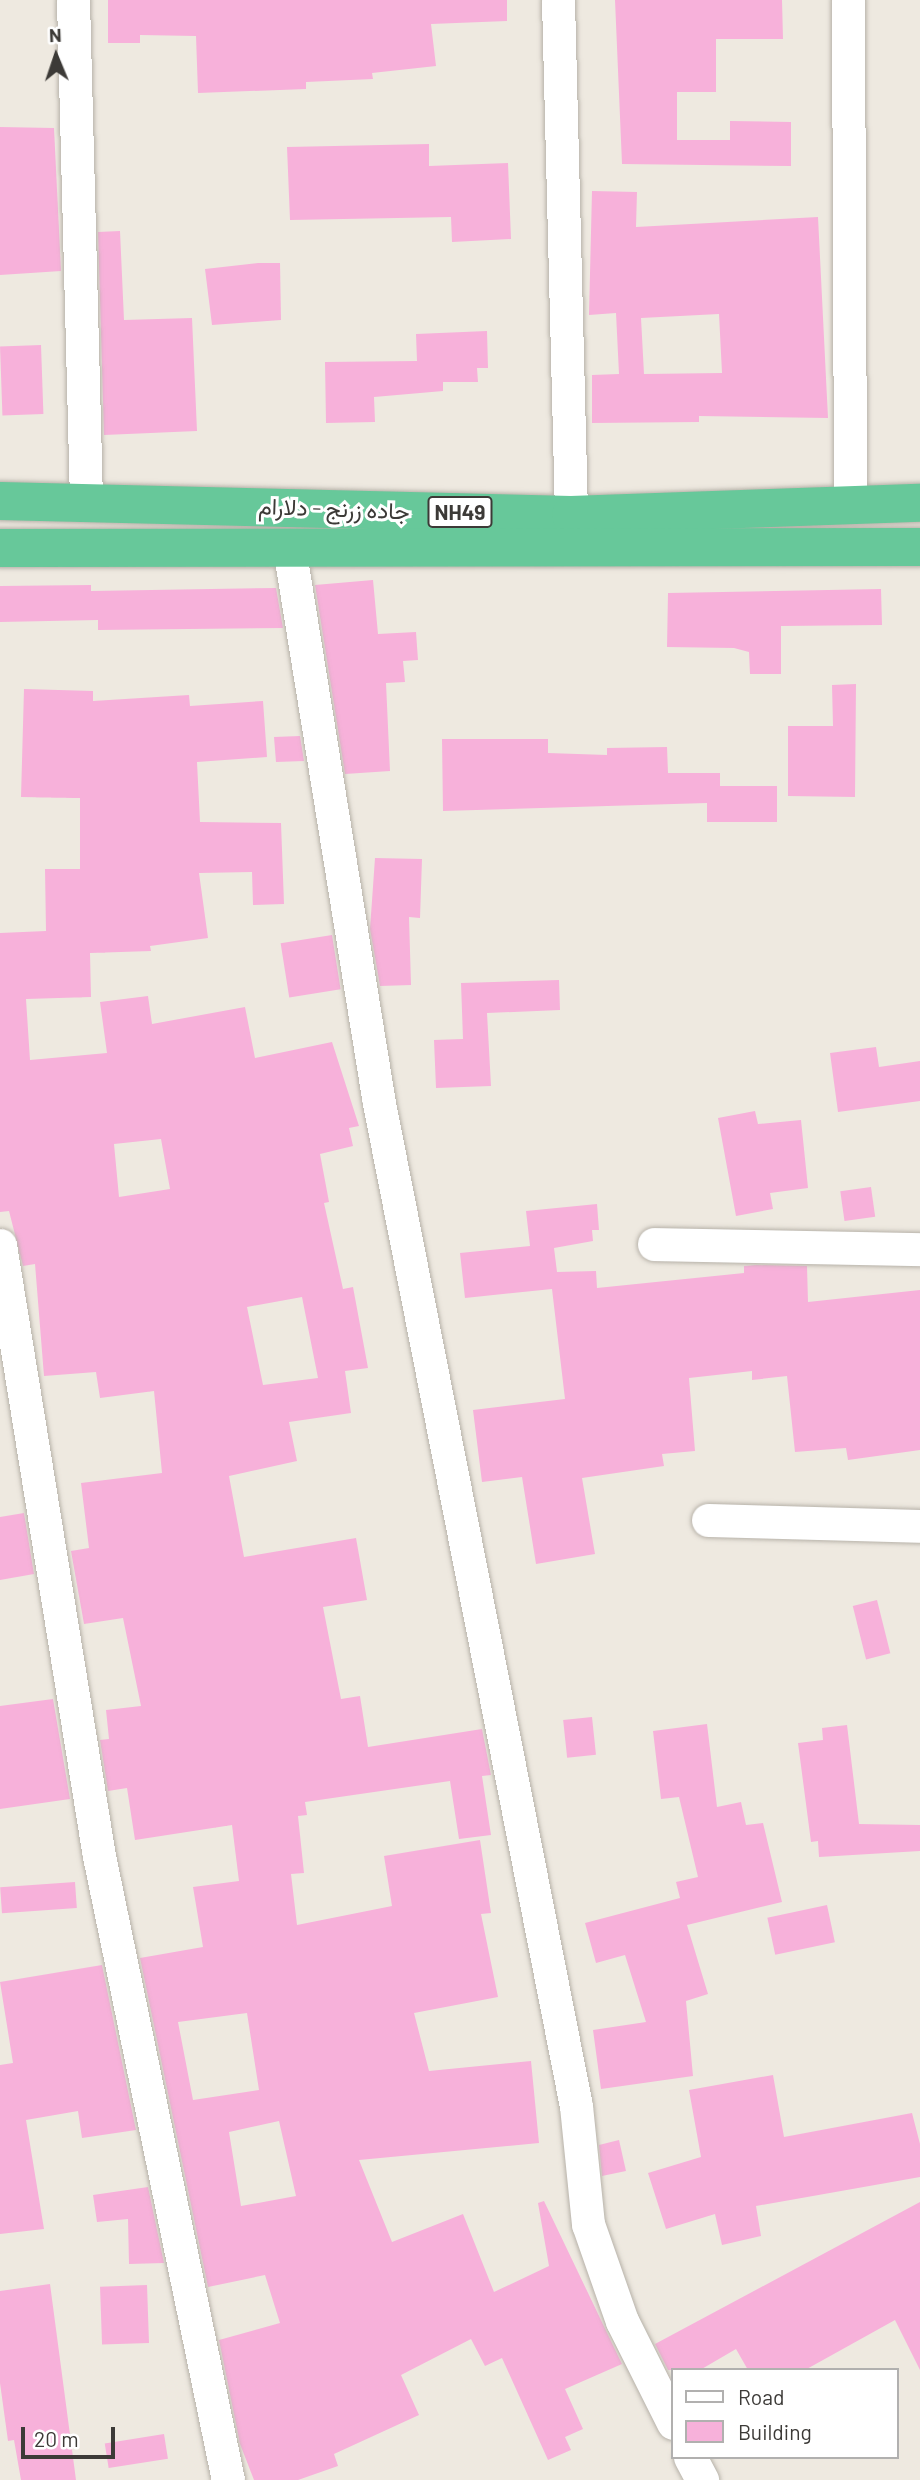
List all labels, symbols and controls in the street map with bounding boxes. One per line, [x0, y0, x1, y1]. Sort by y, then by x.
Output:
north arrow [21, 21, 91, 91]
text: N [49, 23, 62, 46]
street label: جاده زرنج - دلارام [258, 492, 410, 524]
road number: NH49 [427, 494, 493, 530]
legend [671, 2368, 899, 2459]
text: Road [738, 2384, 784, 2409]
scale bar [24, 2414, 119, 2458]
text: Building [738, 2419, 812, 2444]
text: 20 m [34, 2426, 79, 2451]

